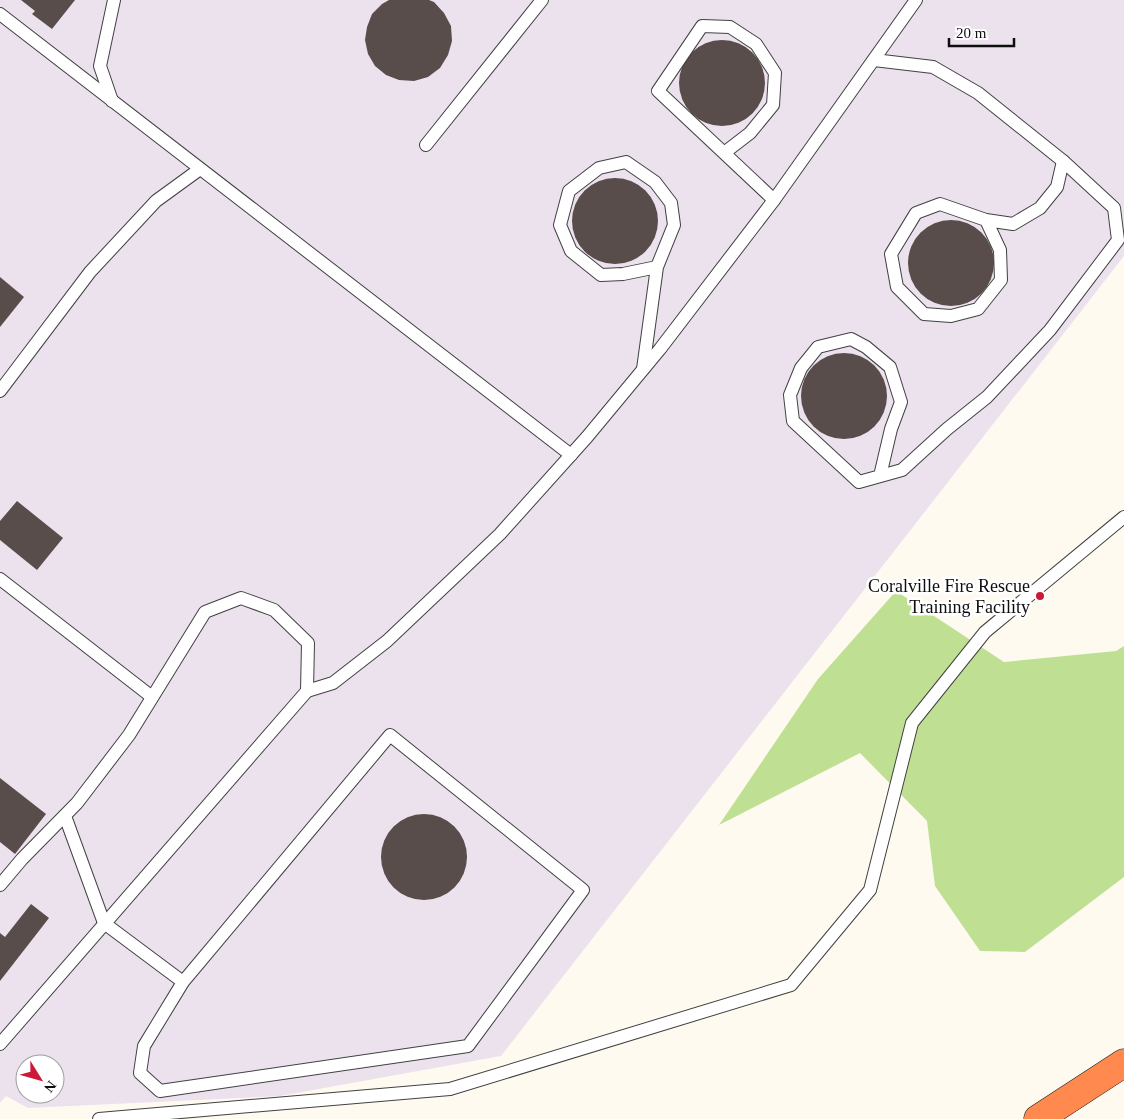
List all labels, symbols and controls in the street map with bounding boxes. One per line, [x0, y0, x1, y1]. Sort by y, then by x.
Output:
scale bar [949, 15, 1014, 47]
text: 20 m [956, 25, 987, 41]
place label: Coralville Fire Rescue Training Facility [868, 576, 1030, 617]
marker: Coralville Fire Rescue Training Facility [1034, 590, 1046, 602]
north arrow [15, 1054, 65, 1104]
text: N [41, 1078, 59, 1095]

